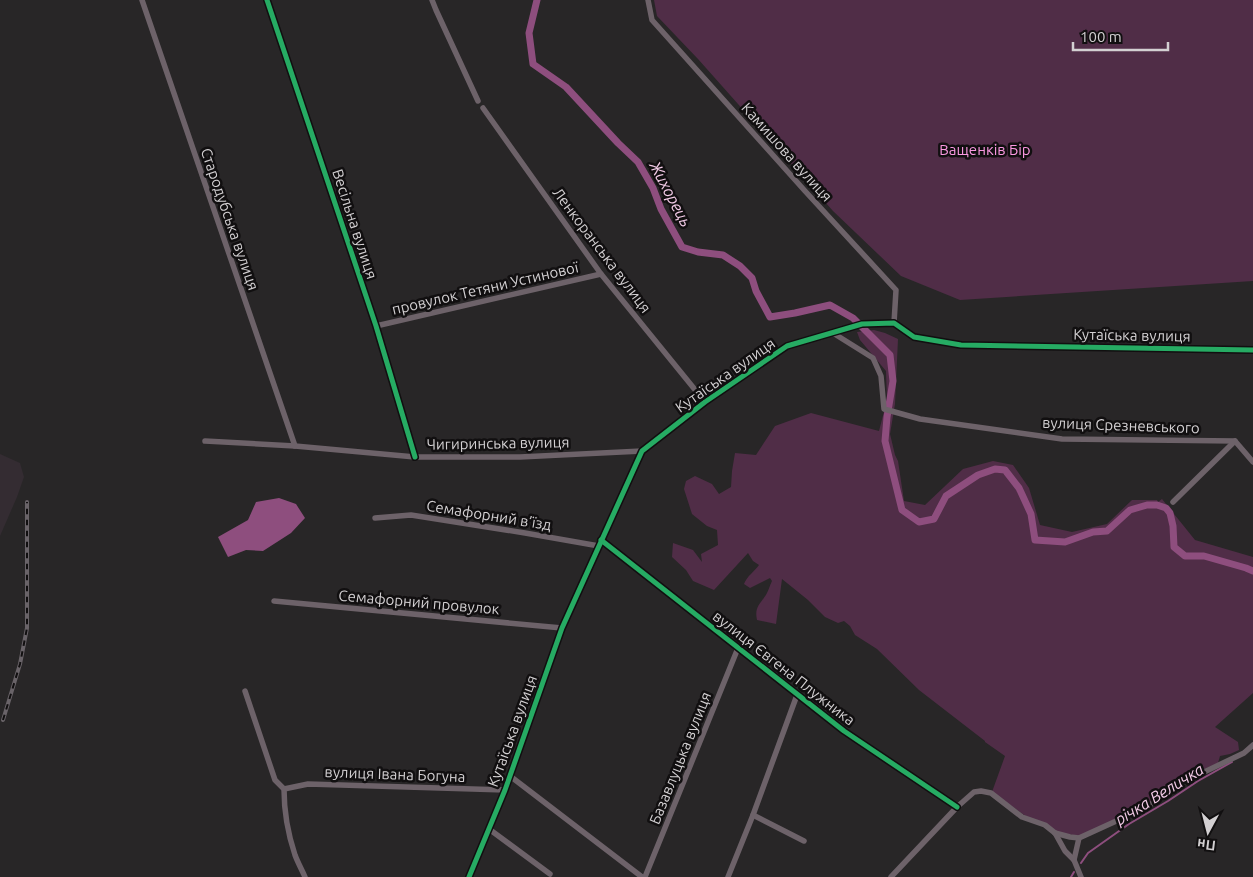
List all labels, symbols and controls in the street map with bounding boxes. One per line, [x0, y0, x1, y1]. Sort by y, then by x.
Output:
scale bar [1073, 20, 1168, 52]
text: 100 m [1080, 28, 1122, 45]
street label: Камишова вулиця [738, 99, 836, 205]
park label: Ващенків Бір [939, 141, 1031, 158]
street label: Стародубська вулиця [198, 146, 262, 292]
water label: Жихорець [646, 157, 696, 230]
street label: Весільна вулиця [329, 167, 381, 281]
street label: Ленкоранська вулиця [549, 184, 655, 316]
street label: провулок Тетяни Устинової [390, 258, 580, 318]
street label: Кутаїська вулиця [1073, 325, 1191, 345]
street label: Кутаїська вулиця [672, 334, 778, 416]
street label: вулиця Срезневського [1042, 414, 1200, 436]
street label: Чигиринська вулиця [426, 433, 570, 453]
street label: Семафорний в’їзд [425, 497, 553, 533]
street label: Семафорний провулок [338, 586, 501, 618]
street label: вулиця Євгена Плужника [710, 607, 858, 729]
street label: Кутаїська вулиця [484, 673, 540, 789]
street label: Базавлуцька вулиця [646, 689, 714, 827]
water label: річка Величка [1111, 759, 1207, 829]
street label: вулиця Івана Богуна [324, 763, 466, 785]
north arrow [1183, 807, 1233, 857]
text: Пн [1196, 836, 1217, 854]

